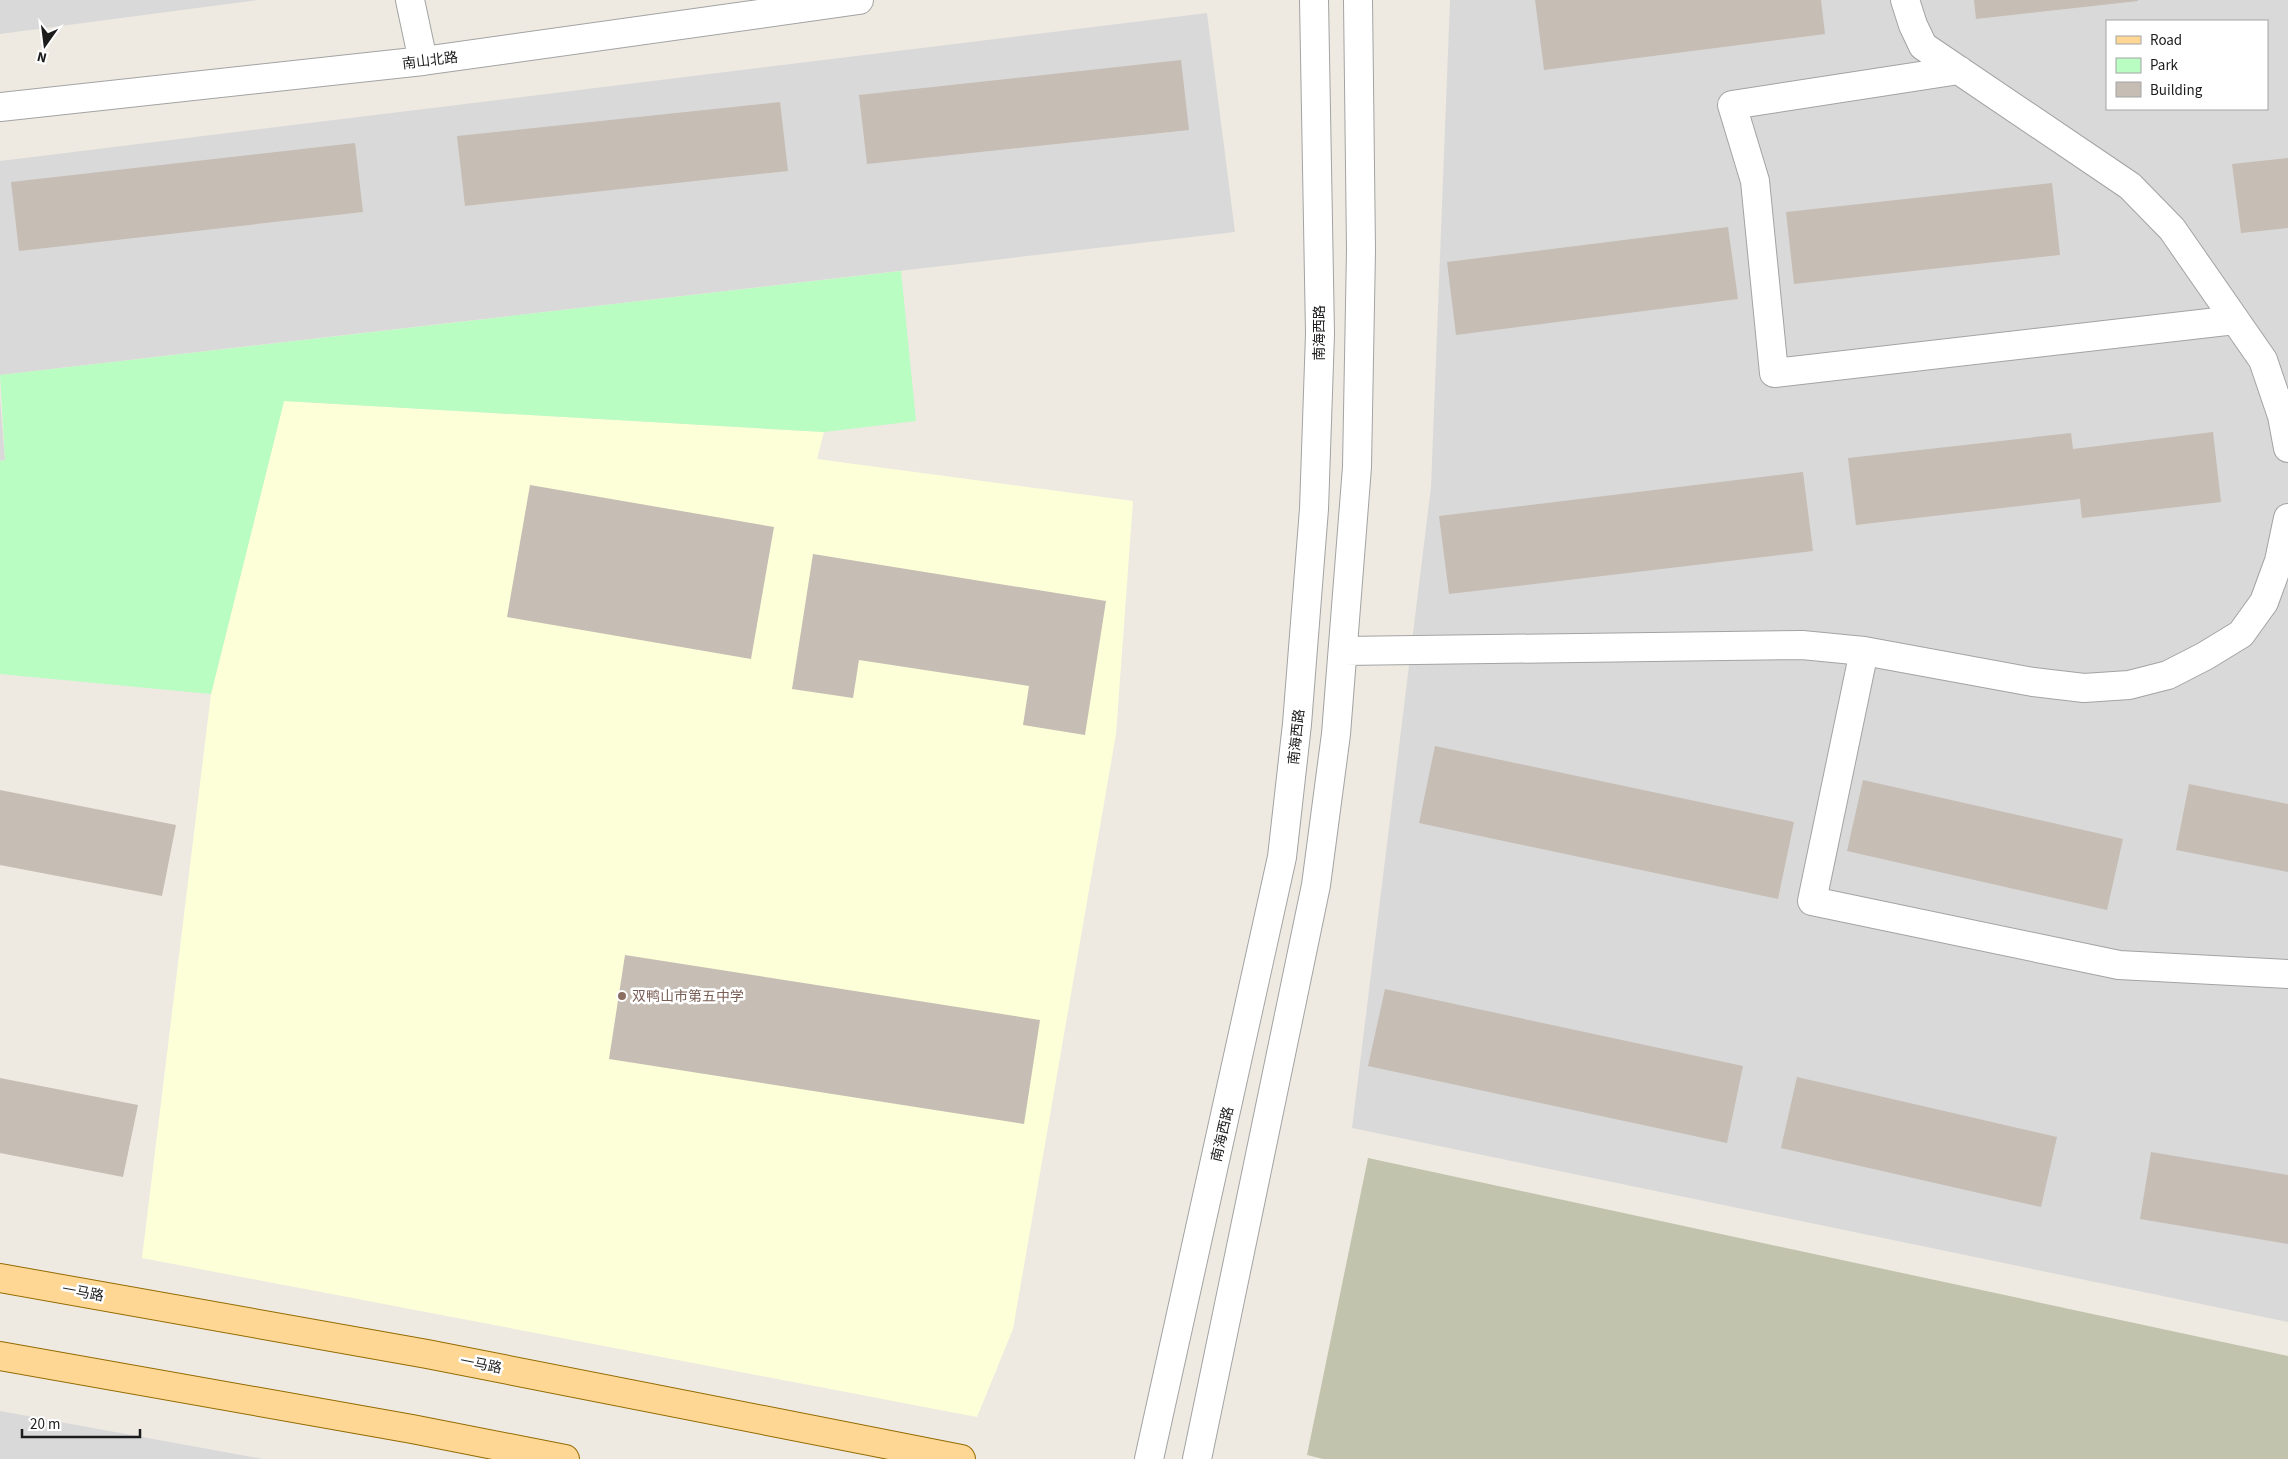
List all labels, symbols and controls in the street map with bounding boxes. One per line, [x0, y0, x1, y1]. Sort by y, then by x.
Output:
north arrow [20, 20, 70, 70]
legend [2106, 20, 2268, 110]
text: Road [2150, 30, 2182, 51]
text: N [35, 46, 49, 67]
street label: 南山北路 [401, 48, 459, 74]
text: Park [2150, 55, 2179, 76]
text: Building [2150, 80, 2203, 101]
street label: 南海西路 [1310, 305, 1330, 361]
street label: 南海西路 [1284, 708, 1310, 766]
place label: 双鸭山市第五中学 [632, 987, 744, 1007]
marker: 双鸭山市第五中学 [616, 990, 628, 1002]
street label: 南海西路 [1207, 1105, 1239, 1164]
street label: 一马路 [60, 1279, 105, 1306]
street label: 一马路 [458, 1351, 503, 1379]
scale bar [22, 1406, 140, 1438]
text: 20 m [30, 1414, 60, 1435]

